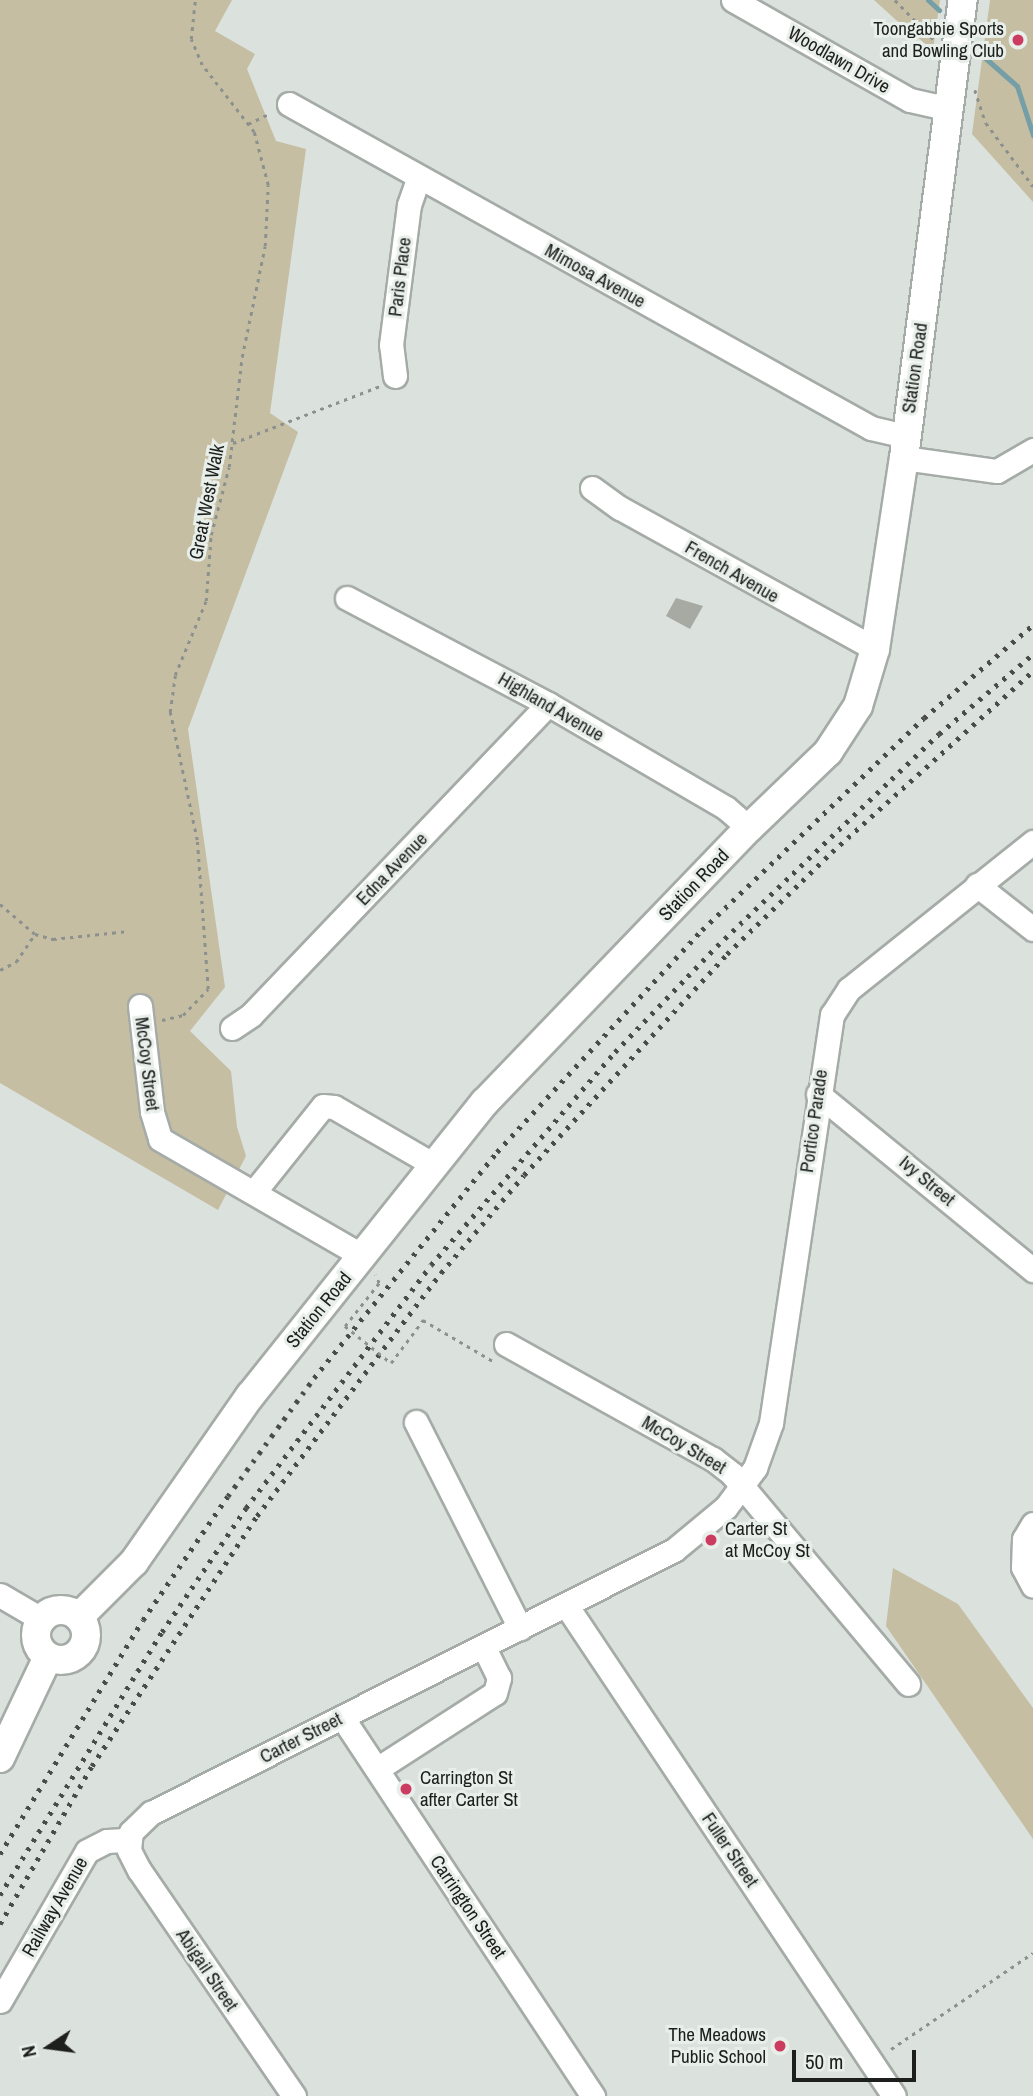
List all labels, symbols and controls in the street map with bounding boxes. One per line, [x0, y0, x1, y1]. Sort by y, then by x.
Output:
place label: Toongabbie Sports and Bowling Club [873, 18, 1004, 62]
street label: Woodlawn Drive [784, 22, 894, 98]
marker: Toongabbie Sports and Bowling Club [1010, 32, 1026, 48]
street label: Paris Place [384, 236, 416, 318]
street label: Mimosa Avenue [540, 239, 650, 313]
street label: Station Road [897, 321, 933, 415]
street label: Great West Walk [185, 442, 229, 562]
street label: French Avenue [681, 536, 783, 608]
street label: Highland Avenue [494, 667, 608, 747]
street label: Edna Avenue [351, 828, 433, 910]
street label: Station Road [654, 844, 734, 926]
street label: McCoy Street [130, 1016, 164, 1112]
street label: Portico Parade [795, 1068, 833, 1174]
street label: Ivy Street [894, 1151, 960, 1211]
street label: Station Road [282, 1267, 356, 1353]
street label: McCoy Street [638, 1411, 730, 1479]
place label: Carter St at McCoy St [725, 1518, 810, 1562]
marker: Carter St at McCoy St [703, 1532, 719, 1548]
street label: Carter Street [256, 1708, 346, 1768]
place label: Carrington St after Carter St [420, 1767, 518, 1811]
marker: Carrington St after Carter St [398, 1781, 414, 1797]
street label: Fuller Street [697, 1808, 763, 1892]
street label: Carrington Street [425, 1851, 511, 1963]
street label: Railway Avenue [17, 1853, 93, 1961]
street label: Abigail Street [171, 1924, 243, 2016]
north arrow [14, 2012, 84, 2082]
place label: The Meadows Public School [668, 2024, 766, 2068]
scale bar [795, 2036, 919, 2080]
marker: The Meadows Public School [772, 2038, 788, 2054]
text: N [15, 2043, 42, 2060]
text: 50 m [805, 2047, 843, 2076]

